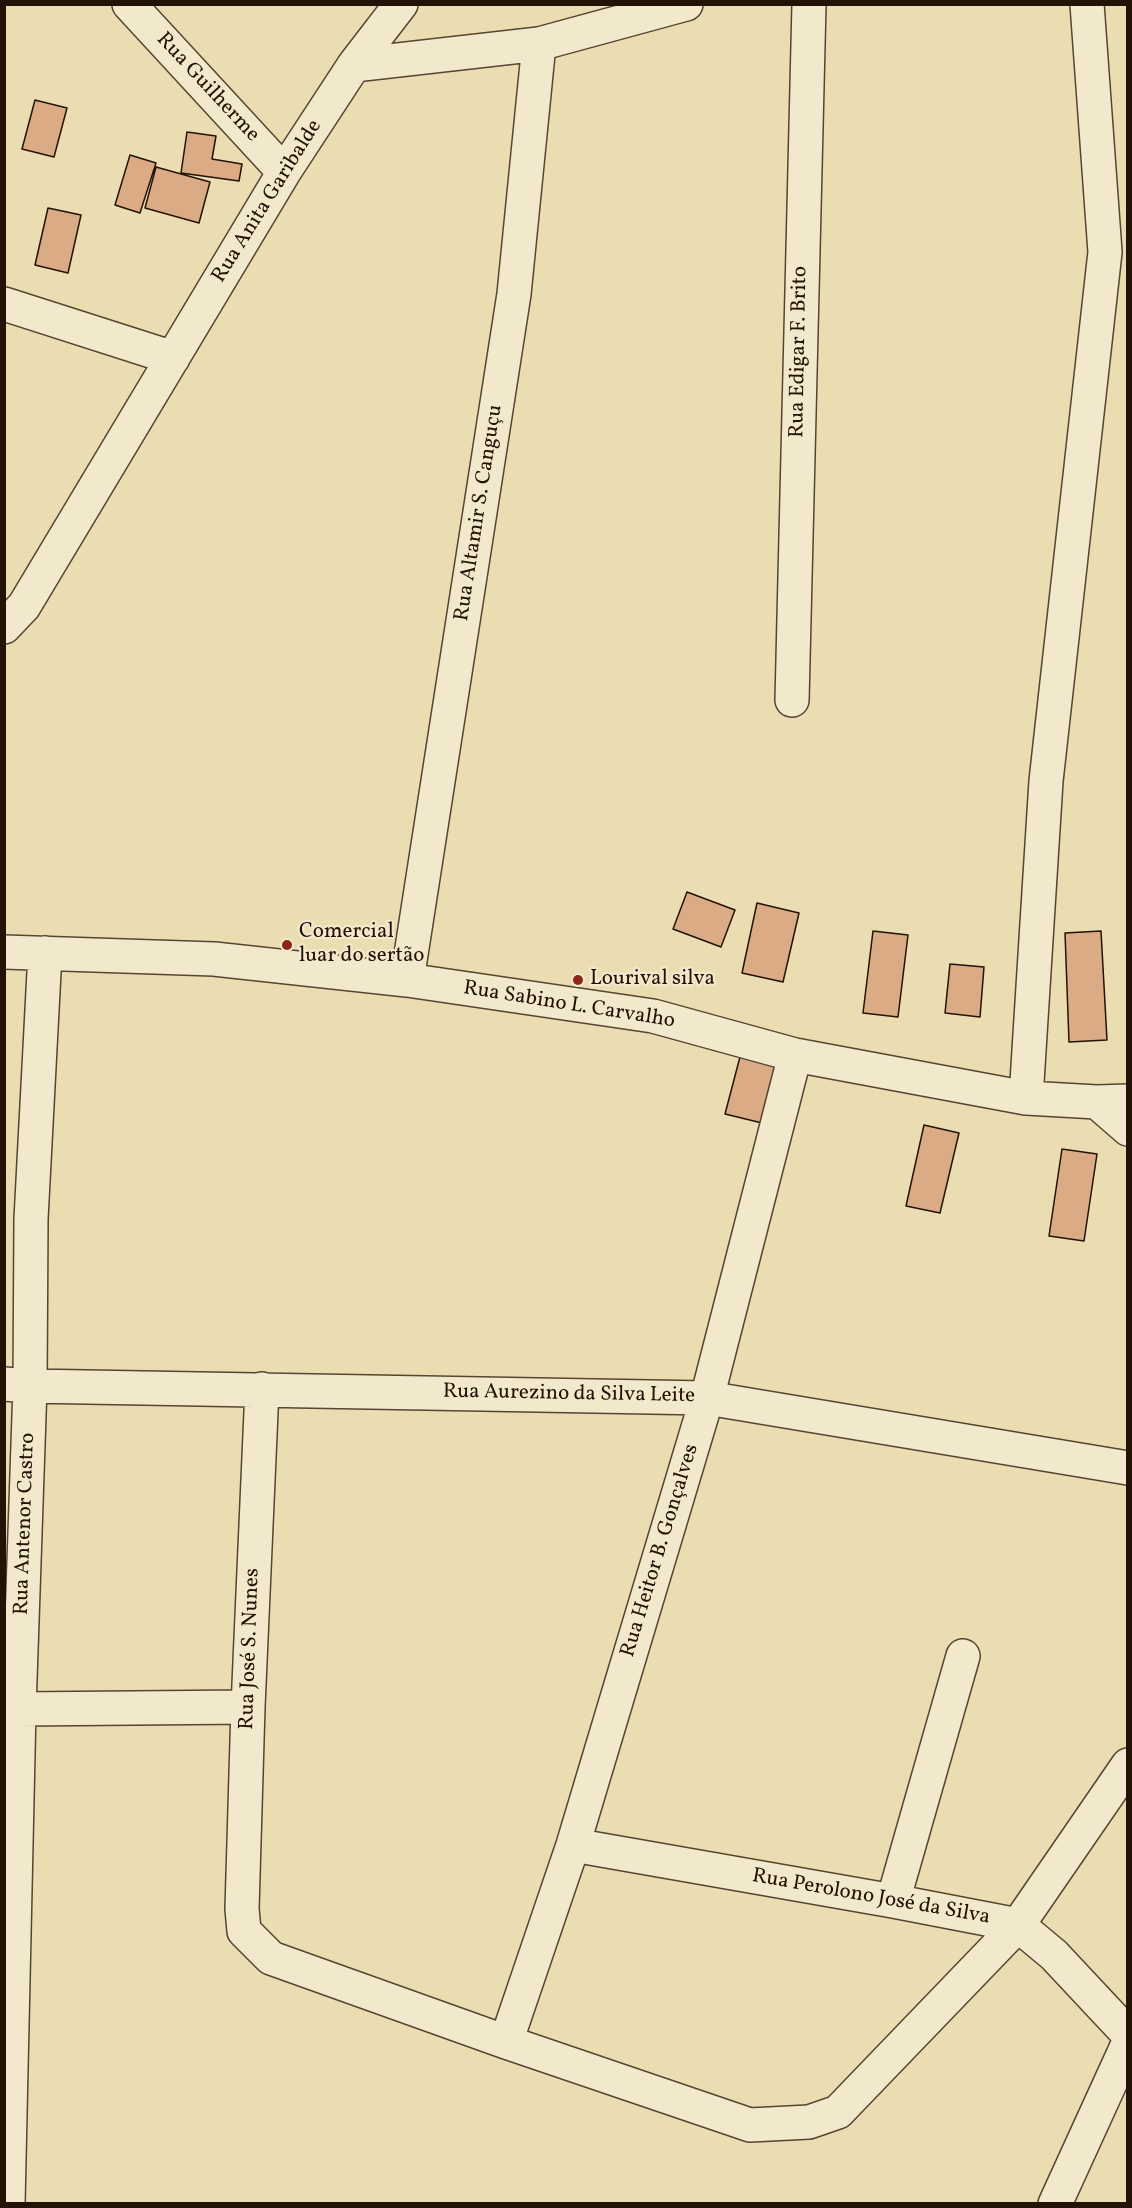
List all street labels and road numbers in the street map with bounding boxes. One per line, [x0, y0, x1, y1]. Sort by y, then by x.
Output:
street label: Rua Guilherme [150, 28, 264, 148]
street label: Rua Anita Garibalde [208, 116, 328, 288]
street label: Rua Edigar F. Brito [786, 266, 814, 438]
street label: Rua Altamir S. Canguçu [450, 403, 510, 623]
street label: Rua Sabino L. Carvalho [461, 977, 677, 1035]
street label: Rua Aurezino da Silva Leite [443, 1380, 695, 1410]
street label: Rua Antenor Castro [10, 1432, 42, 1616]
street label: Rua Heitor B. Gonçalves [617, 1441, 705, 1661]
street label: Rua José S. Nunes [236, 1568, 266, 1730]
street label: Rua Perolono José da Silva [750, 1865, 992, 1931]

